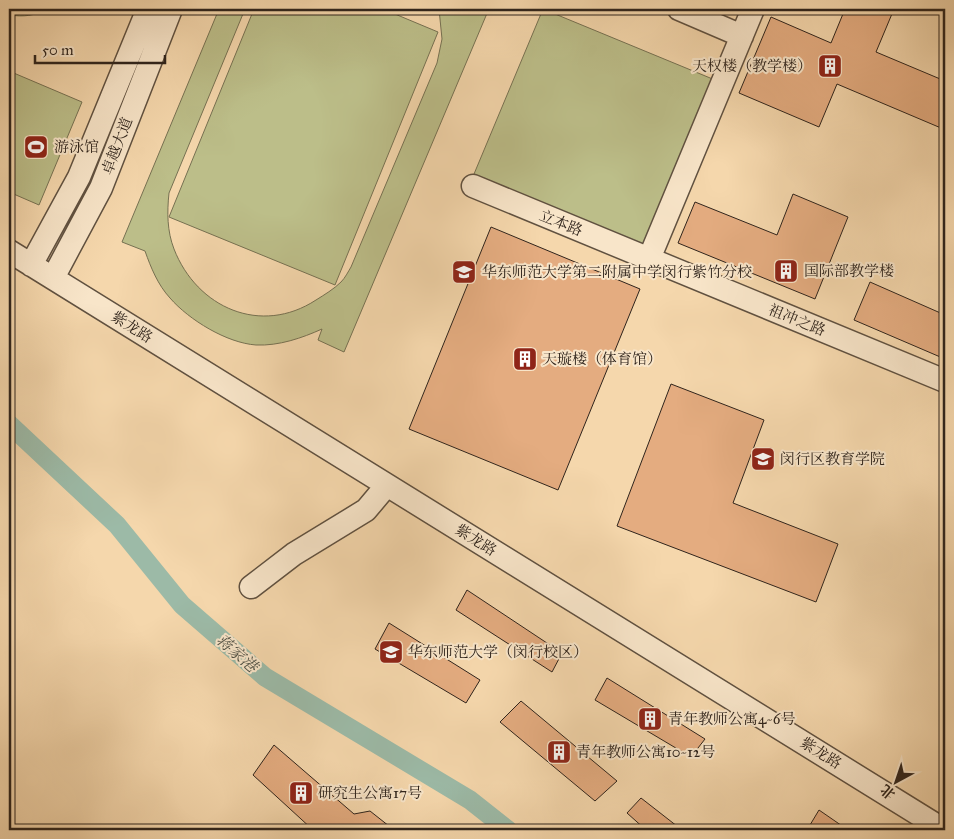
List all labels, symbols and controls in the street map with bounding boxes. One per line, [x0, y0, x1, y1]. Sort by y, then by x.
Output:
scale bar [35, 32, 165, 64]
text: 50 m [42, 41, 74, 59]
building icon: 天权楼（教学楼） [817, 53, 843, 79]
place label: 天权楼（教学楼） [692, 57, 812, 75]
street label: 卓越大道 [98, 115, 136, 177]
sports icon: 游泳馆 [23, 134, 49, 160]
place label: 游泳馆 [54, 138, 99, 156]
street label: 立本路 [537, 206, 585, 240]
building icon: 国际部教学楼 [773, 258, 799, 284]
school or university icon: 华东师范大学第二附属中学闵行紫竹分校 [451, 259, 477, 285]
place label: 国际部教学楼 [804, 262, 894, 280]
place label: 华东师范大学第二附属中学闵行紫竹分校 [482, 263, 752, 281]
street label: 祖冲之路 [766, 300, 828, 340]
street label: 紫龙路 [108, 307, 156, 347]
building icon: 天璇楼（体育馆） [512, 346, 538, 372]
place label: 天璇楼（体育馆） [542, 350, 662, 368]
school or university icon: 闵行区教育学院 [750, 446, 776, 472]
place label: 闵行区教育学院 [780, 450, 885, 468]
street label: 紫龙路 [452, 520, 500, 560]
water label: 蒋家港 [213, 630, 263, 677]
school or university icon: 华东师范大学（闵行校区） [378, 639, 404, 665]
place label: 华东师范大学（闵行校区） [408, 643, 588, 661]
building icon: 青年教师公寓4~6号 [637, 706, 663, 732]
place label: 青年教师公寓4~6号 [668, 710, 796, 728]
street label: 紫龙路 [797, 733, 845, 773]
building icon: 青年教师公寓10~12号 [546, 739, 572, 765]
place label: 青年教师公寓10~12号 [576, 743, 715, 761]
north arrow [872, 756, 922, 806]
building icon: 研究生公寓17号 [288, 780, 314, 806]
text: 北 [877, 781, 899, 803]
place label: 研究生公寓17号 [318, 784, 422, 802]

